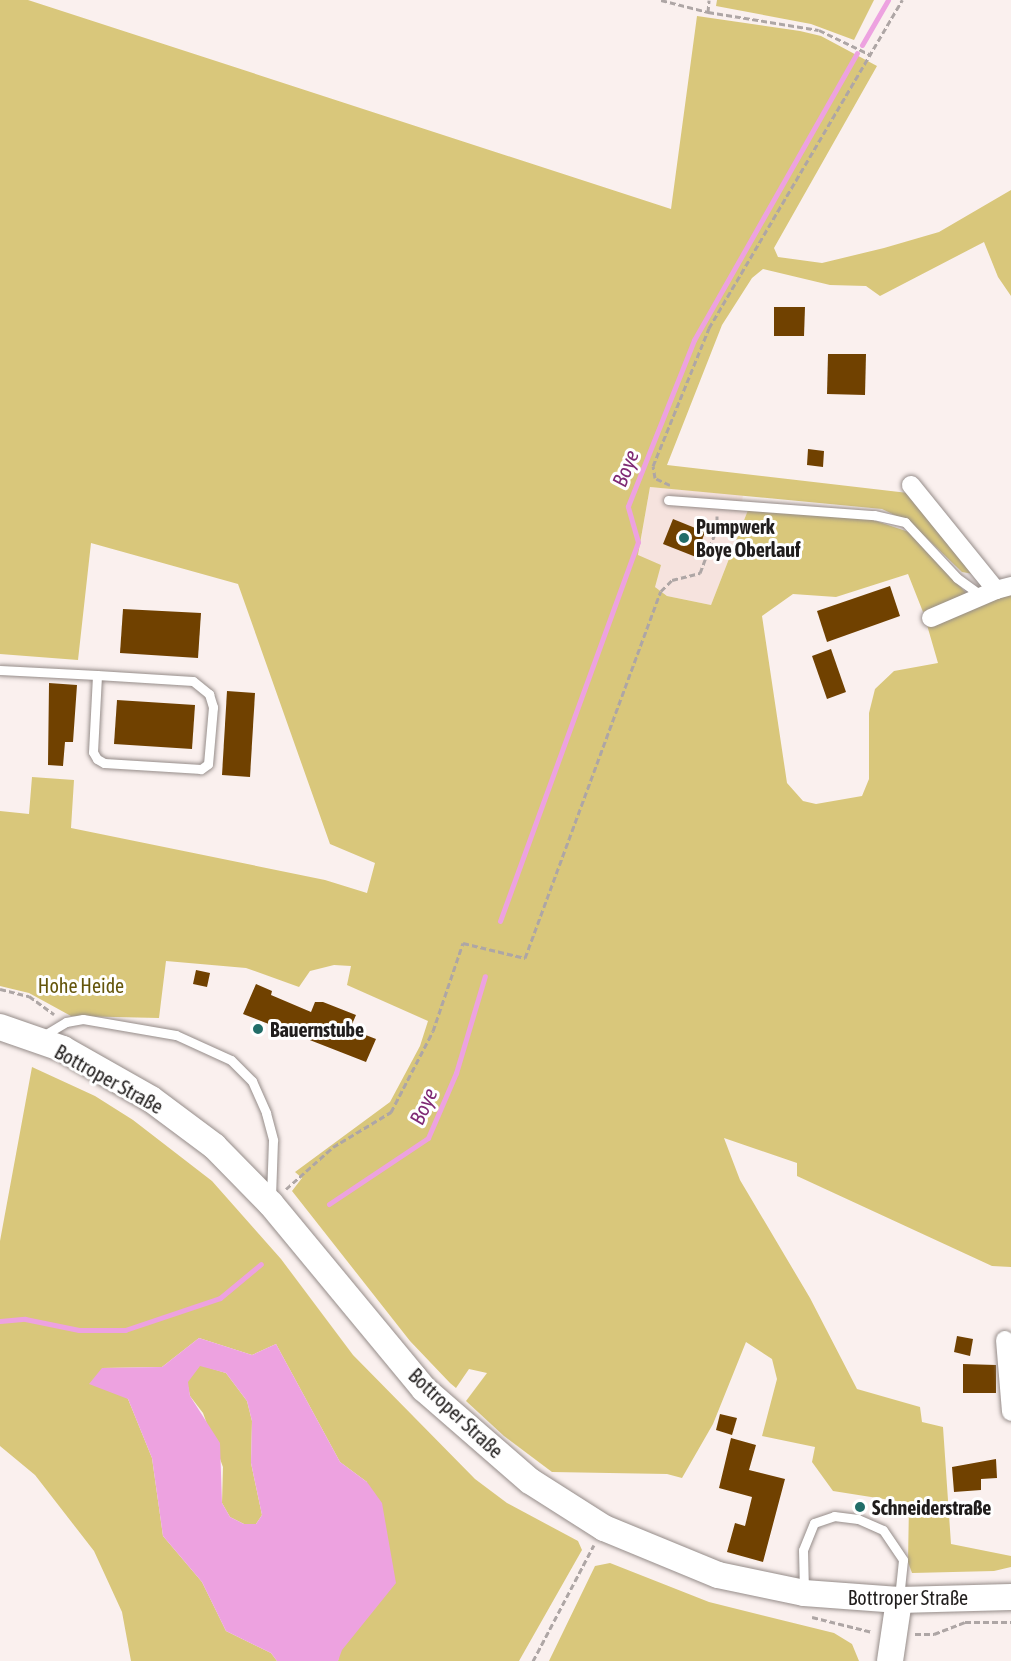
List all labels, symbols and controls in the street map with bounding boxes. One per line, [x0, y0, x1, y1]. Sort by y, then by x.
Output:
water label: Boye [606, 446, 644, 490]
place label: Pumpwerk Boye Oberlauf [696, 514, 800, 561]
marker: Pumpwerk Boye Oberlauf [677, 531, 691, 545]
park label: Hohe Heide [38, 973, 124, 997]
place label: Bauernstube [270, 1017, 364, 1041]
marker: Bauernstube [251, 1022, 265, 1036]
street label: Bottroper Straße [51, 1039, 167, 1119]
water label: Boye [404, 1084, 442, 1128]
street label: Bottroper Straße [404, 1363, 508, 1463]
place label: Schneiderstraße [872, 1495, 991, 1519]
marker: Schneiderstraße [853, 1500, 867, 1514]
street label: Bottroper Straße [848, 1585, 968, 1609]

